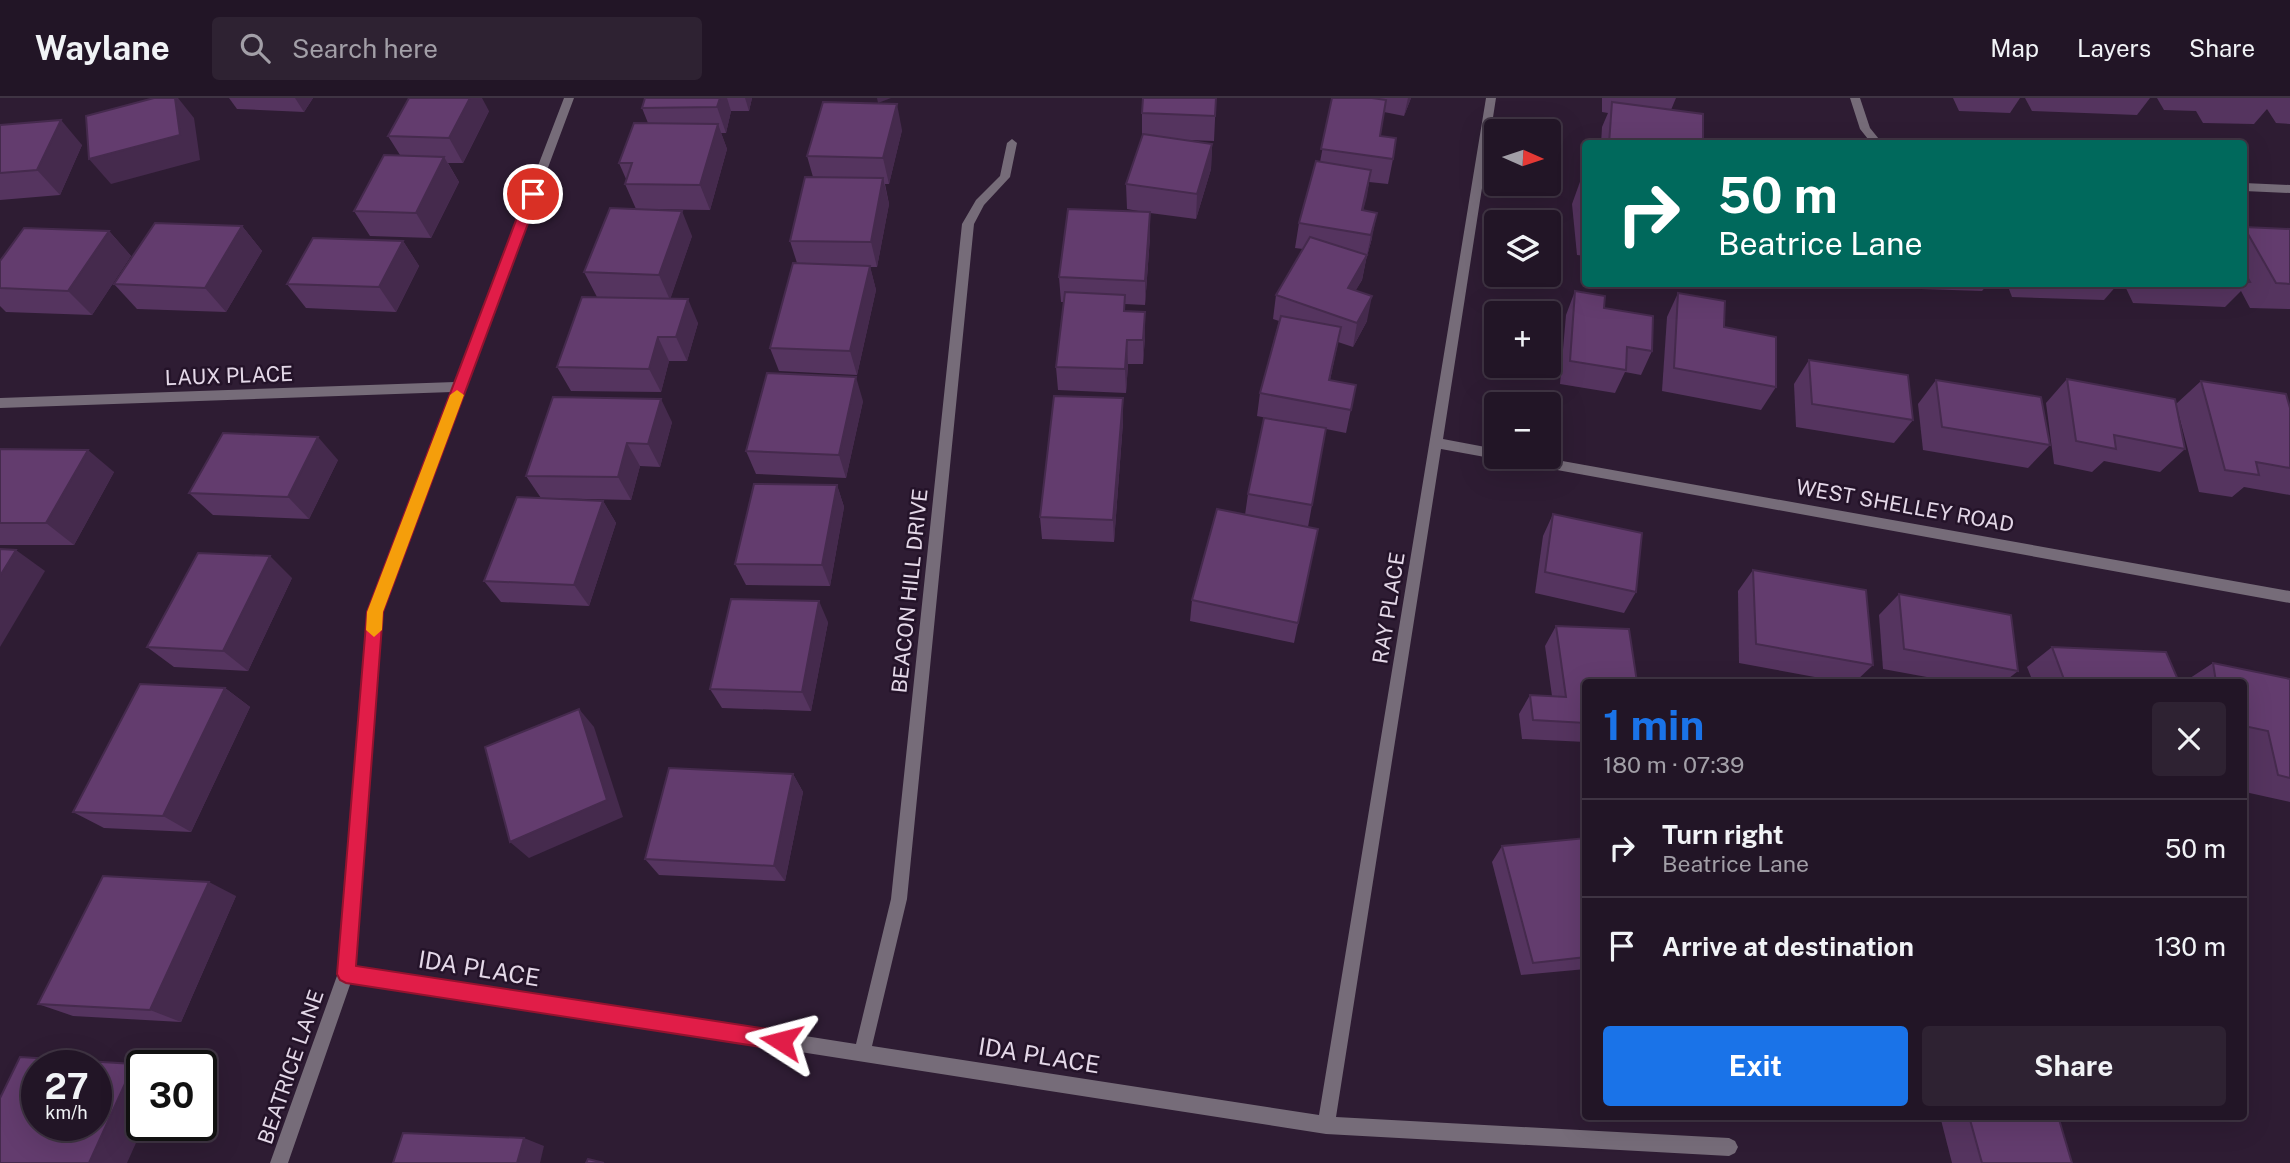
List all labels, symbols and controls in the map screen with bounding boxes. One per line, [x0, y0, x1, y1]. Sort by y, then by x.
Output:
search box [212, 17, 702, 80]
text: Waylane [35, 29, 170, 67]
icon: search [236, 29, 274, 67]
text: Search here [292, 33, 438, 64]
text: Map [1990, 34, 2039, 62]
text: Layers [2077, 34, 2151, 62]
text: Share [2189, 34, 2255, 62]
north arrow [1484, 119, 1561, 196]
map controls [1484, 119, 1561, 469]
pin [503, 164, 563, 224]
text: 50 m [1718, 166, 1838, 224]
icon: right [1603, 168, 1694, 259]
icon: arrive [514, 175, 552, 213]
button: layers [1484, 210, 1561, 287]
text: Beatrice Lane [1718, 225, 1923, 262]
button: + [1484, 301, 1561, 378]
street label: LAUX PLACE [164, 361, 294, 390]
button: − [1484, 392, 1561, 469]
street label: WEST SHELLEY ROAD [1794, 474, 2016, 537]
street label: BEACON HILL DRIVE [886, 488, 933, 694]
street label: RAY PLACE [1367, 550, 1410, 666]
text: 1 min [1603, 700, 1704, 749]
button: close [2152, 702, 2226, 776]
text: 180 m · 07:39 [1603, 751, 1744, 778]
text: Turn right [1662, 819, 1784, 850]
icon: right [1603, 829, 1641, 867]
text: 50 m [2165, 833, 2226, 864]
text: Beatrice Lane [1662, 850, 1809, 877]
icon: arrive [1603, 927, 1641, 965]
text: Arrive at destination [1662, 931, 1914, 962]
text: 130 m [2154, 931, 2226, 962]
street label: IDA PLACE [416, 945, 542, 991]
street label: BEATRICE LANE [252, 986, 329, 1147]
position arrow [744, 1004, 818, 1078]
button: Exit [1603, 1026, 1908, 1106]
button: Share [1922, 1026, 2226, 1106]
street label: IDA PLACE [976, 1032, 1102, 1078]
speed limit sign: 30 [126, 1050, 217, 1141]
text: 27 [44, 1066, 89, 1107]
text: km/h [45, 1102, 88, 1123]

